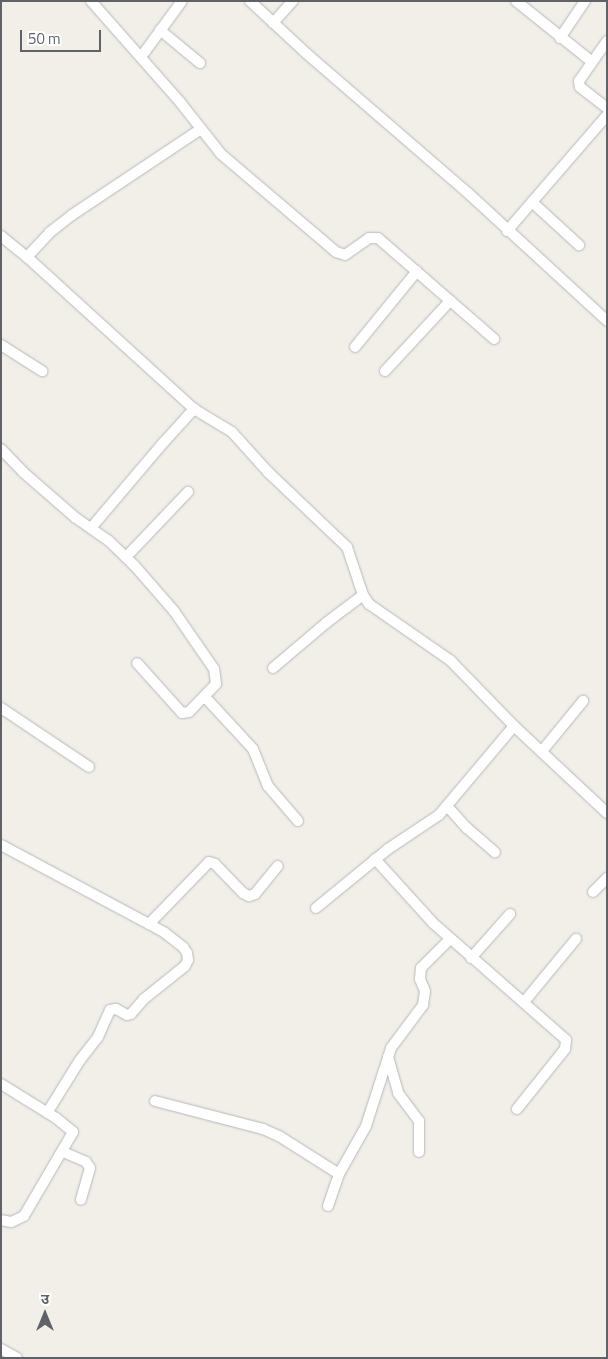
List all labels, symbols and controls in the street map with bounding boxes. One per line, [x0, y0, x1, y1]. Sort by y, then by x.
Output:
scale bar [22, 20, 104, 52]
text: 50 m [28, 27, 61, 50]
text: उ [41, 1288, 49, 1309]
north arrow [20, 1289, 70, 1339]

